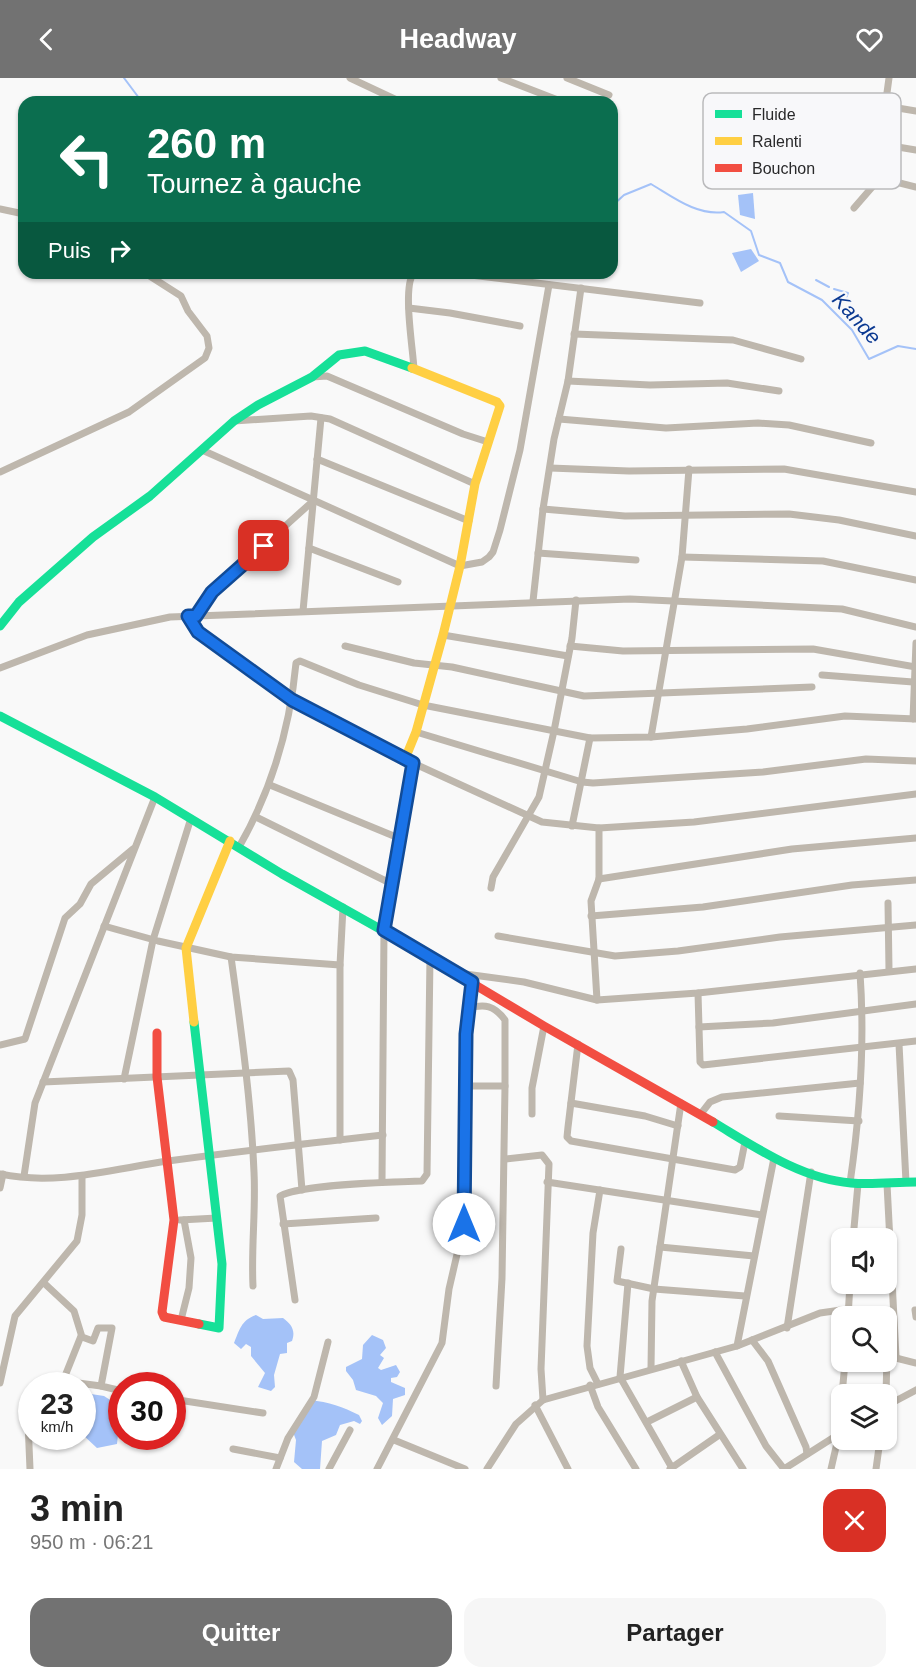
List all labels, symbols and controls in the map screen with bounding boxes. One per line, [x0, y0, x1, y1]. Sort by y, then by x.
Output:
icon: back [30, 23, 63, 56]
icon: heart [853, 23, 886, 56]
text: Headway [399, 24, 517, 54]
legend [703, 93, 901, 189]
text: Fluide [752, 106, 796, 123]
icon: left [48, 120, 126, 198]
text: 260 m [147, 120, 266, 167]
text: Ralenti [752, 133, 802, 150]
text: Bouchon [752, 160, 815, 177]
text: Tournez à gauche [147, 169, 362, 199]
icon: right [103, 234, 136, 267]
text: Puis [48, 238, 91, 263]
water label: Kande [828, 288, 886, 348]
pin [238, 520, 289, 571]
icon: arrive [247, 529, 280, 562]
position arrow [432, 1192, 496, 1256]
map controls [831, 1228, 897, 1450]
button: sound [831, 1228, 897, 1294]
button: search [831, 1306, 897, 1372]
speed limit sign: 30 [108, 1372, 186, 1450]
button: layers [831, 1384, 897, 1450]
text: 23 [40, 1387, 74, 1420]
text: km/h [41, 1418, 73, 1435]
text: 3 min [30, 1488, 124, 1529]
button: close [823, 1489, 886, 1552]
text: 950 m · 06:21 [30, 1531, 153, 1553]
button: Quitter [30, 1598, 452, 1667]
button: Partager [464, 1598, 886, 1667]

